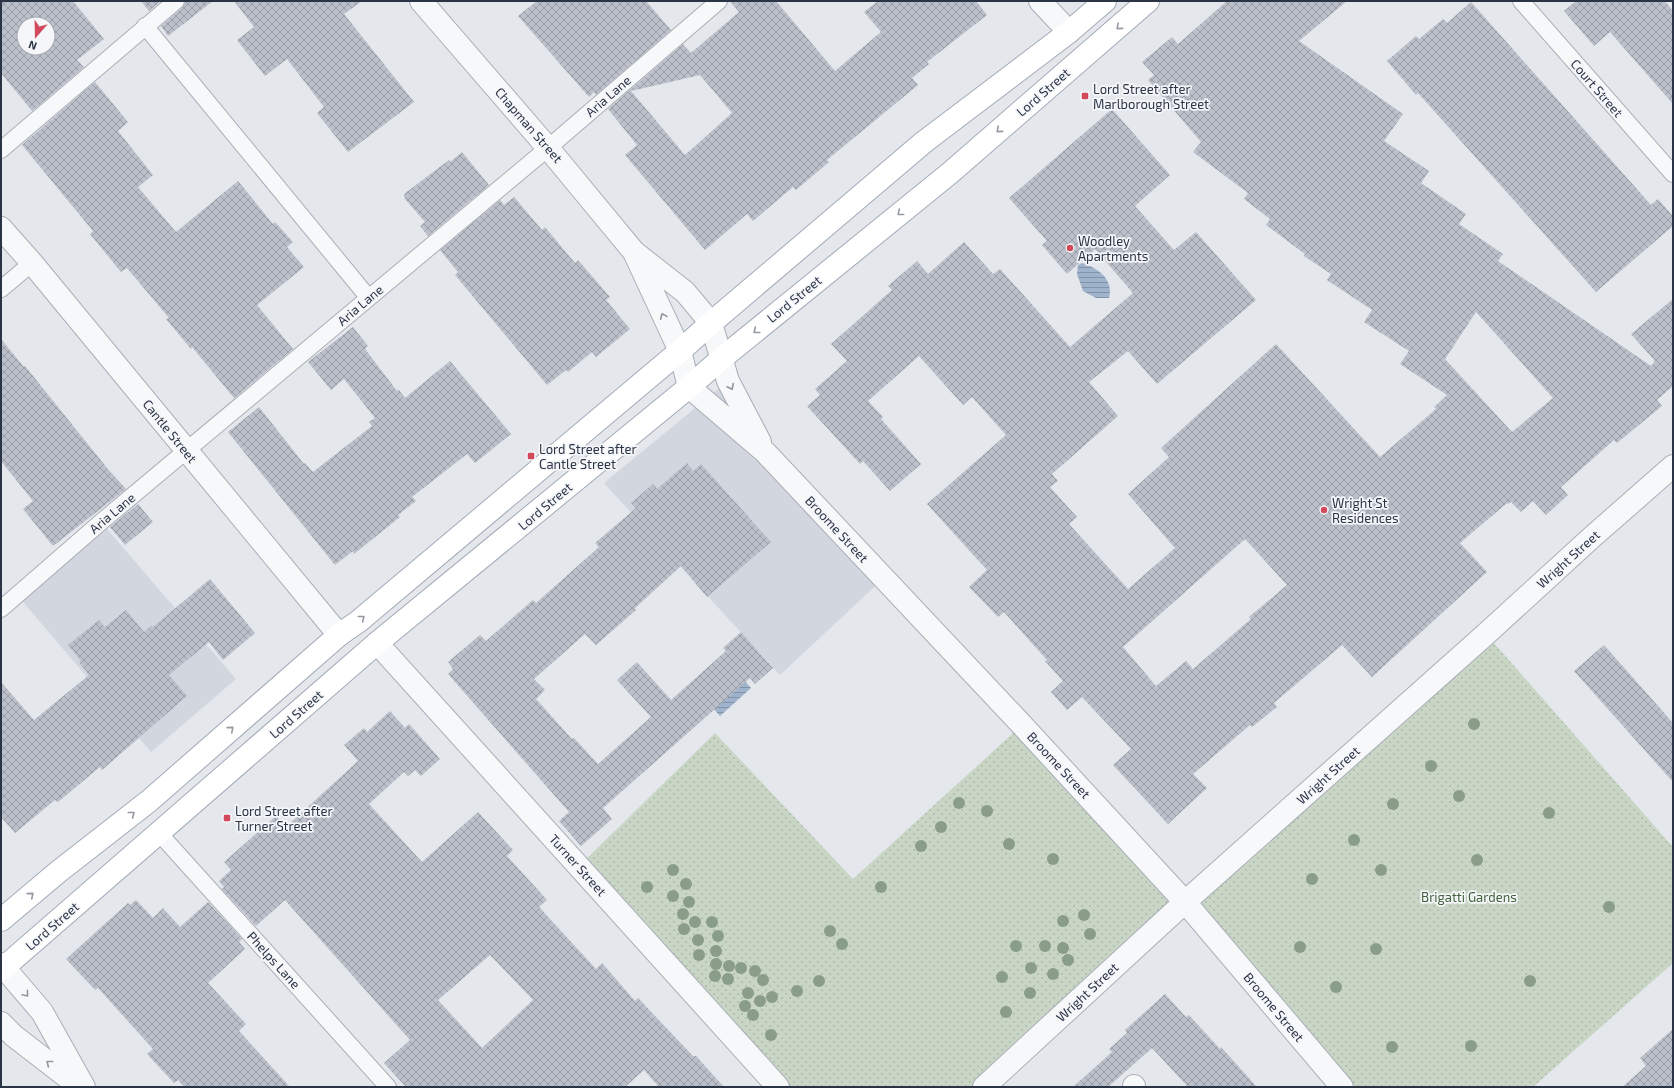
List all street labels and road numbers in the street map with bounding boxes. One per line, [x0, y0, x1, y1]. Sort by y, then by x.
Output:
street label: Court Street [1568, 56, 1626, 120]
street label: Lord Street [1013, 64, 1073, 120]
street label: Aria Lane [582, 72, 634, 120]
street label: Chapman Street [492, 84, 566, 166]
street label: Lord Street [763, 272, 825, 326]
street label: Aria Lane [334, 281, 386, 329]
street label: Cantle Street [140, 396, 200, 466]
street label: Lord Street [515, 479, 575, 533]
street label: Aria Lane [86, 489, 138, 537]
street label: Broome Street [802, 492, 872, 566]
street label: Wright Street [1533, 526, 1603, 592]
street label: Lord Street [266, 686, 326, 742]
street label: Broome Street [1024, 728, 1094, 802]
street label: Wright Street [1293, 742, 1363, 808]
street label: Turner Street [546, 831, 610, 899]
street label: Lord Street [22, 898, 82, 954]
street label: Phelps Lane [244, 928, 304, 992]
street label: Wright Street [1053, 959, 1122, 1025]
street label: Broome Street [1240, 969, 1308, 1045]

